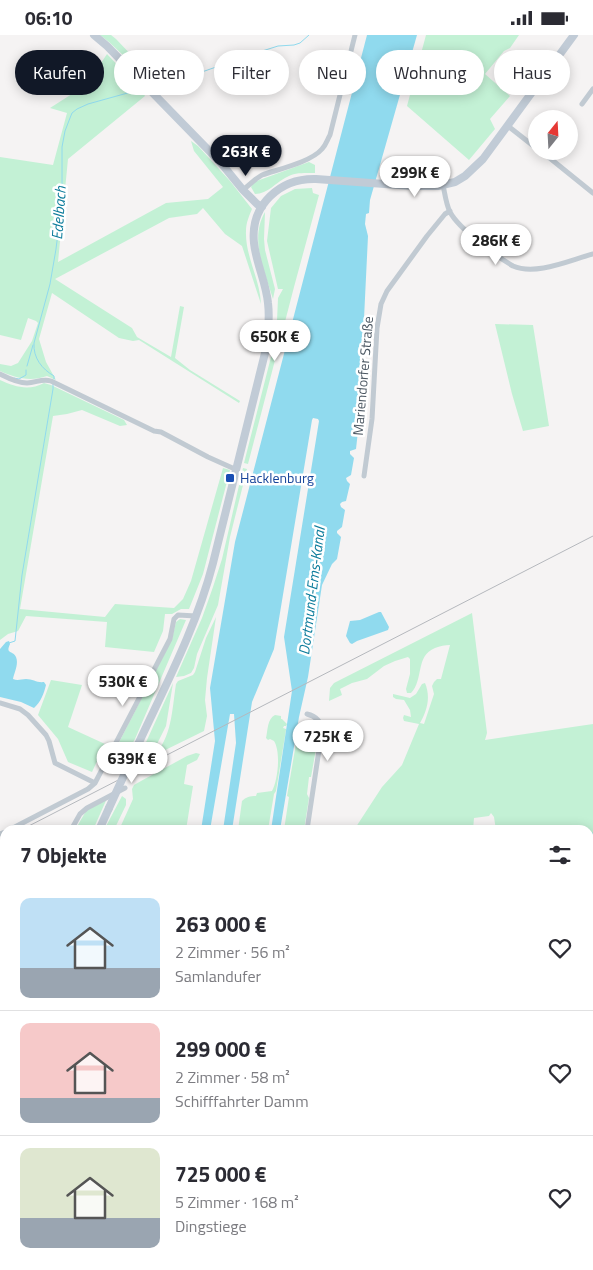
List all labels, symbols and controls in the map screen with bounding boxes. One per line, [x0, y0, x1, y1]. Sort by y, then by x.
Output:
text: 06:10 [25, 3, 72, 32]
chip: Kaufen [15, 50, 104, 95]
chip: Mieten [114, 50, 204, 95]
chip: Filter [214, 50, 289, 95]
chip: Neu [299, 50, 366, 95]
chip: Wohnung [376, 50, 484, 95]
chip: Haus [494, 50, 570, 95]
north arrow [528, 110, 578, 160]
map controls [528, 110, 578, 160]
pin: 263K € [205, 135, 287, 177]
text: 263K € [222, 139, 270, 163]
pin: 299K € [374, 155, 456, 198]
text: 299K € [391, 160, 439, 184]
water label: Edelbach [45, 185, 72, 241]
pin: 286K € [455, 223, 537, 266]
text: 286K € [472, 228, 520, 252]
street label: Mariendorfer Straße [347, 315, 378, 437]
pin: 650K € [234, 319, 316, 362]
text: 650K € [251, 324, 299, 348]
place label: Hacklenburg [240, 467, 314, 488]
marker: Hacklenburg [224, 472, 236, 484]
water label: Dortmund-Ems-Kanal [292, 524, 331, 656]
pin: 530K € [82, 665, 164, 707]
text: 530K € [99, 669, 147, 693]
pin: 725K € [287, 719, 369, 762]
text: 725K € [304, 724, 352, 748]
pin: 639K € [91, 741, 173, 784]
text: 639K € [108, 746, 156, 770]
text: 7 Objekte [20, 839, 107, 871]
icon: filters [546, 841, 574, 869]
text: 263 000 € [175, 908, 267, 940]
icon: home [60, 918, 120, 978]
icon: heart [546, 934, 574, 962]
text: 2 Zimmer · 56 m² [175, 940, 290, 964]
text: Samlandufer [175, 964, 261, 988]
text: 299 000 € [175, 1033, 267, 1065]
icon: home [60, 1043, 120, 1103]
icon: heart [546, 1059, 574, 1087]
text: 2 Zimmer · 58 m² [175, 1065, 290, 1089]
text: Schifffahrter Damm [175, 1089, 309, 1113]
text: 725 000 € [175, 1158, 267, 1190]
icon: home [60, 1168, 120, 1228]
icon: heart [546, 1184, 574, 1212]
text: 5 Zimmer · 168 m² [175, 1190, 299, 1214]
text: Dingstiege [175, 1214, 247, 1238]

